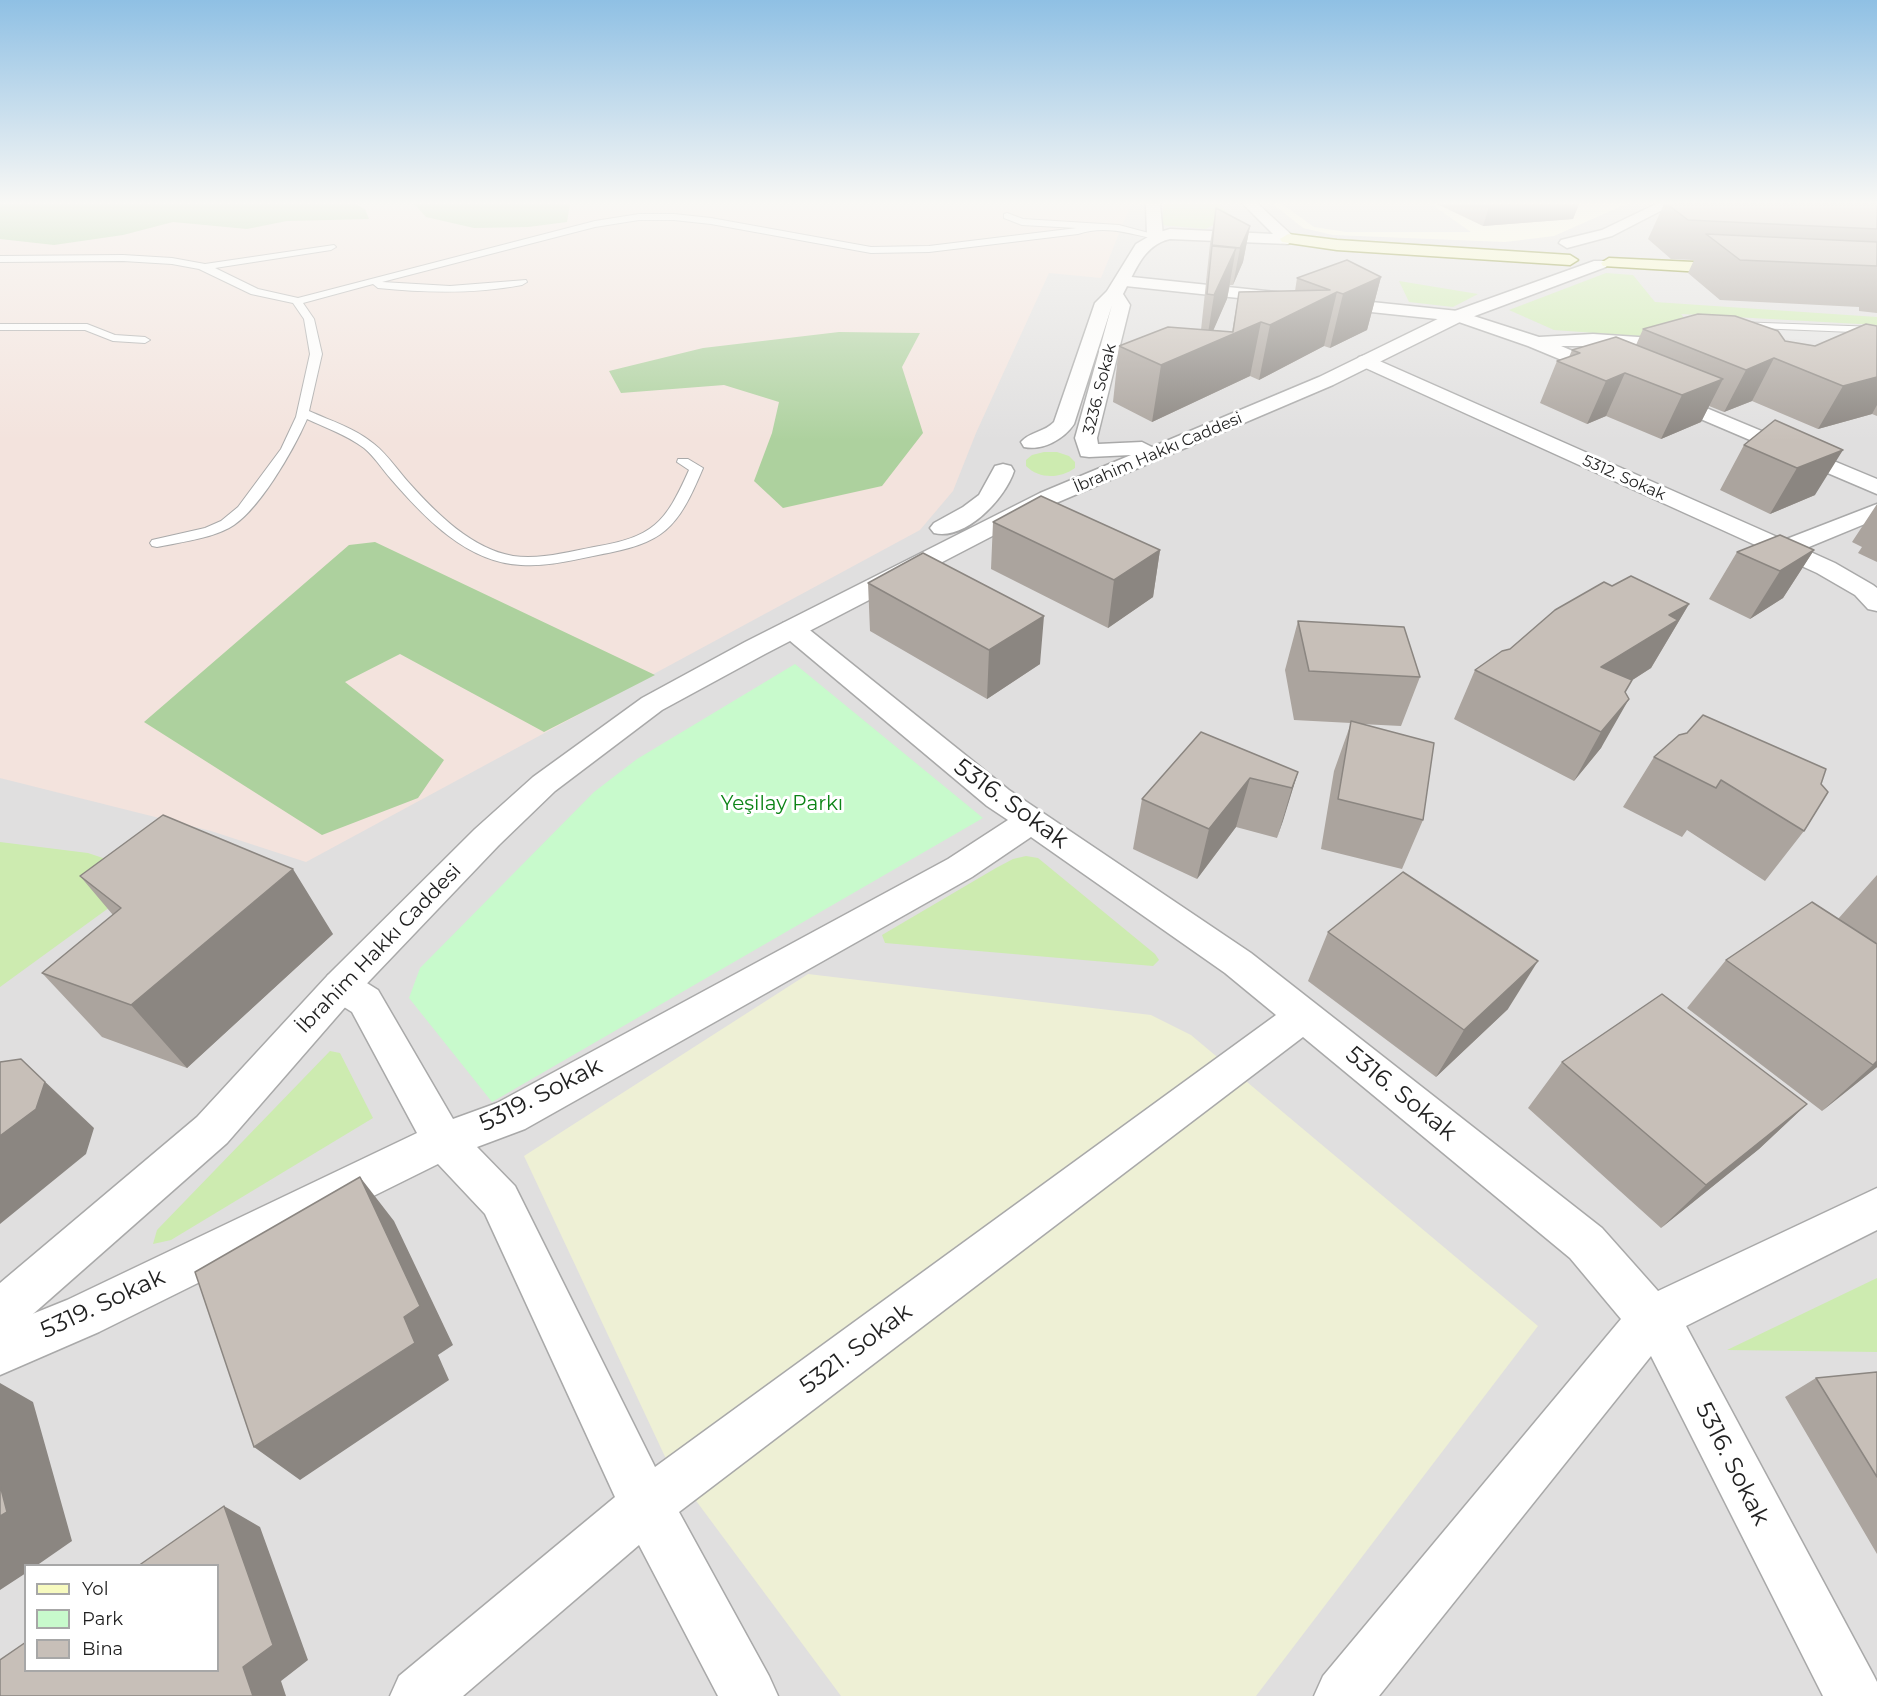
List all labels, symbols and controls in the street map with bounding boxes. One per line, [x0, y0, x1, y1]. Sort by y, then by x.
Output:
street label: 3236. Sokak [1079, 342, 1121, 436]
street label: İbrahim Hakkı Caddesi [1071, 409, 1245, 497]
street label: 5312. Sokak [1579, 451, 1669, 505]
street label: 5316. Sokak [948, 753, 1074, 855]
park label: Yeşilay Parkı [721, 792, 843, 816]
street label: İbrahim Hakkı Caddesi [292, 859, 466, 1039]
street label: 5316. Sokak [1340, 1041, 1462, 1147]
street label: 5319. Sokak [475, 1052, 607, 1138]
street label: 5319. Sokak [36, 1263, 170, 1345]
street label: 5321. Sokak [794, 1297, 918, 1401]
street label: 5316. Sokak [1689, 1398, 1775, 1530]
legend [24, 1564, 219, 1672]
text: Yol [82, 1578, 108, 1600]
text: Park [82, 1608, 123, 1630]
text: Bina [82, 1638, 123, 1660]

